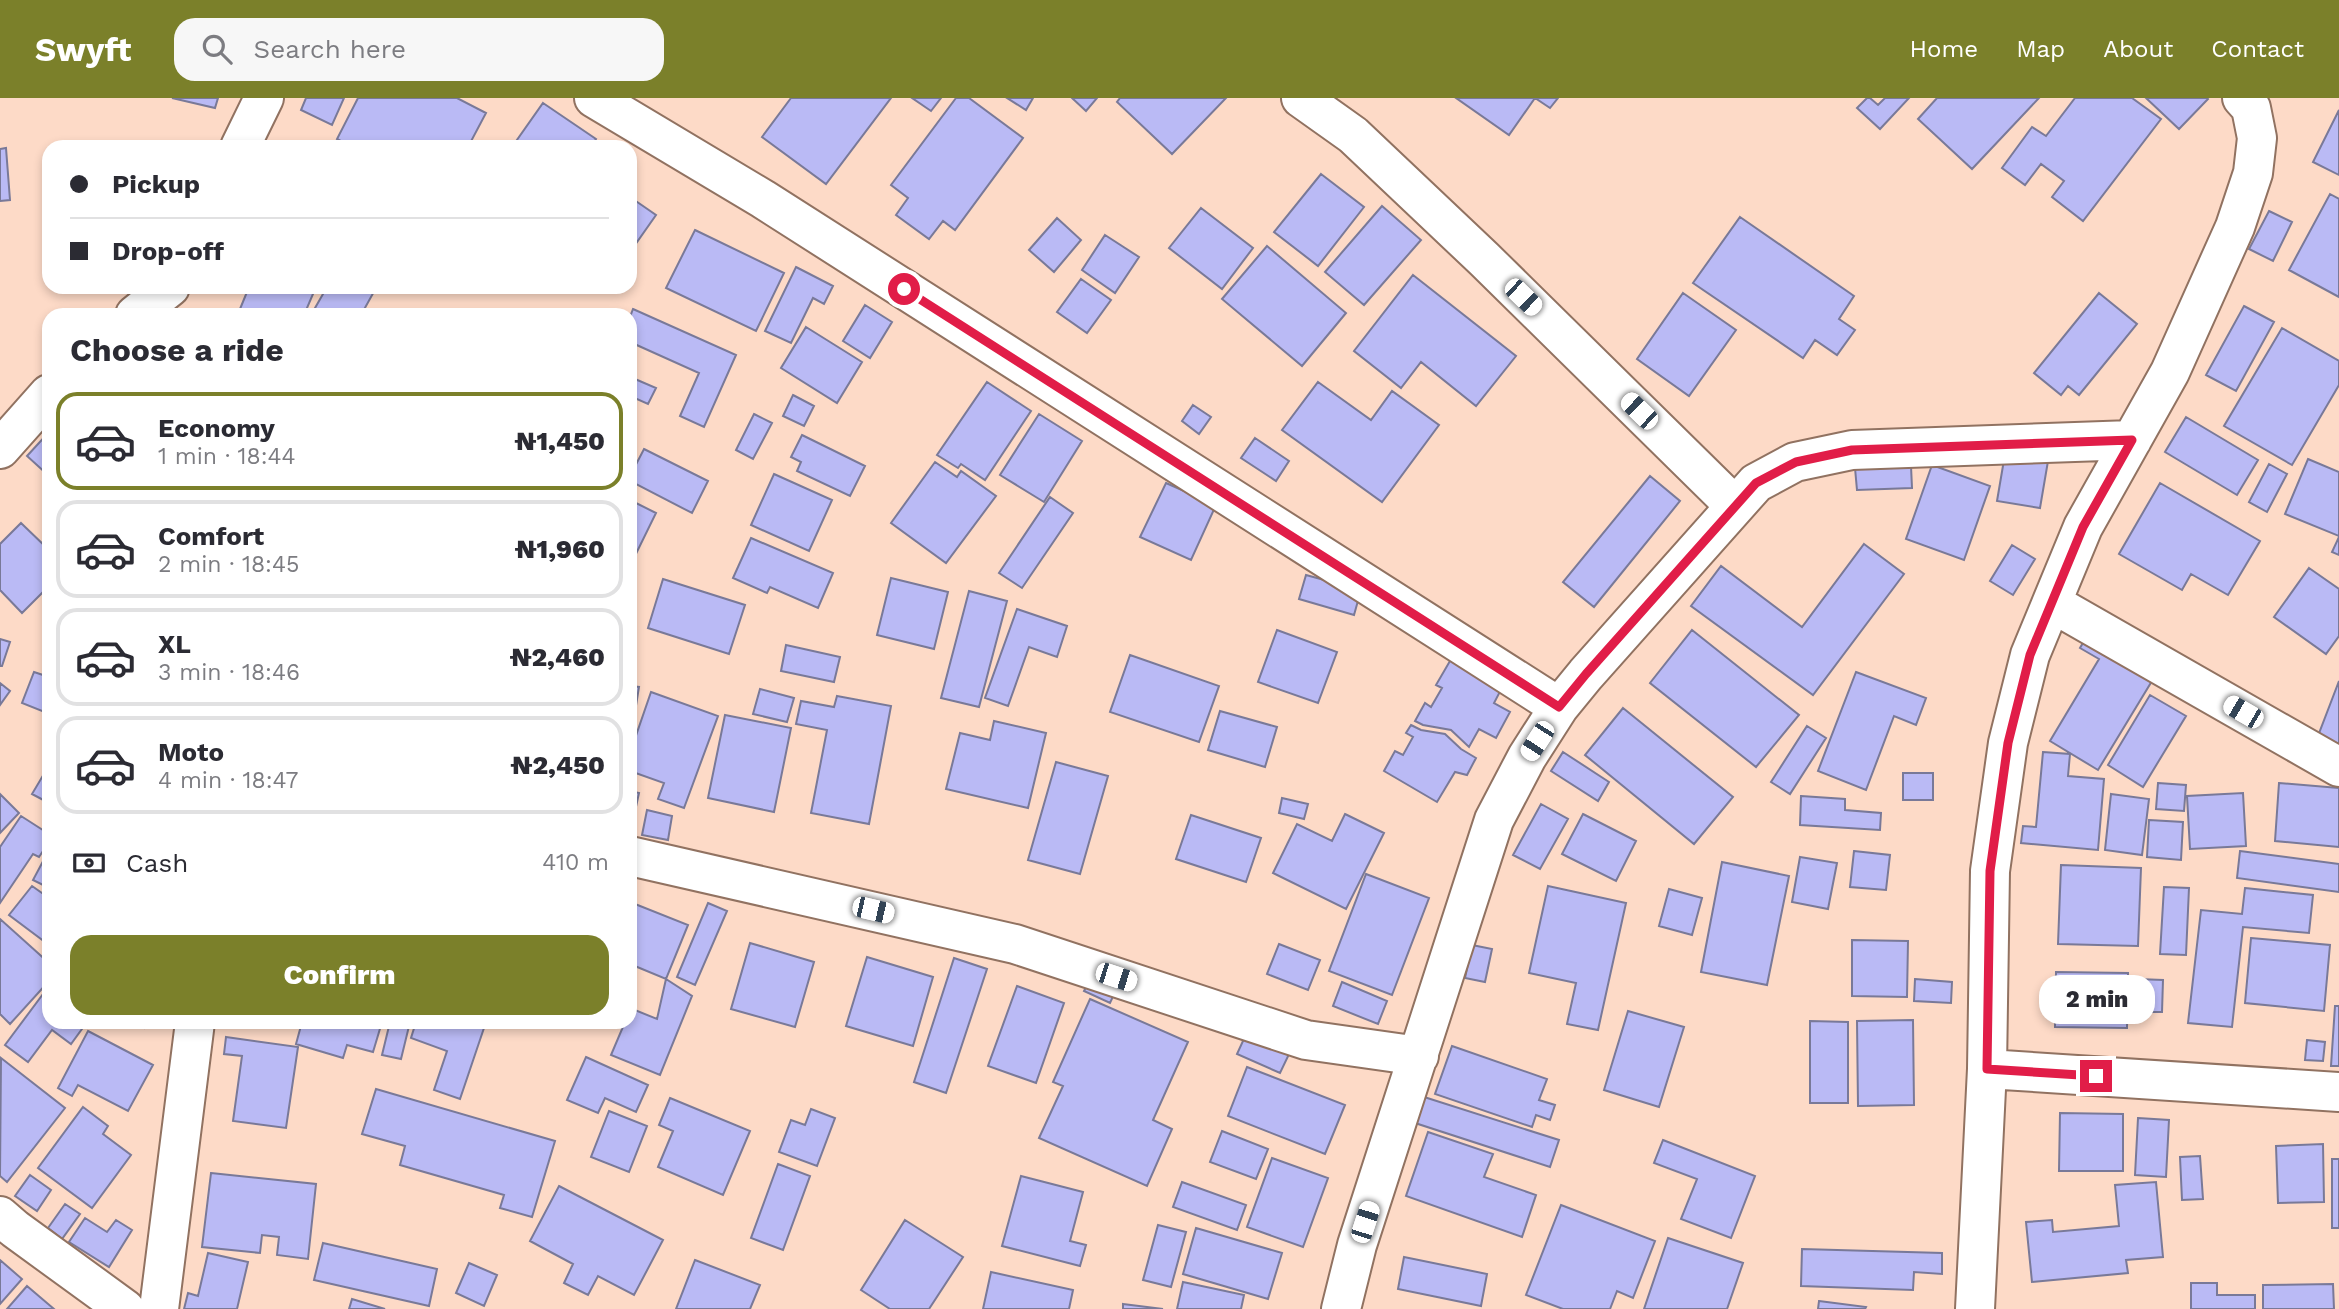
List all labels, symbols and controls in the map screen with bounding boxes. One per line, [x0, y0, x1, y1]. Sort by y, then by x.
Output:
search box [174, 18, 664, 81]
text: Swyft [35, 30, 132, 69]
icon: search [198, 30, 236, 68]
text: Search here [254, 34, 406, 64]
text: Home [1910, 35, 1978, 63]
text: Map [2016, 35, 2065, 63]
text: About [2103, 35, 2173, 63]
text: Contact [2211, 35, 2304, 63]
text: Pickup [112, 169, 200, 199]
text: Drop-off [112, 236, 224, 266]
route start [888, 273, 920, 305]
car [1501, 275, 1546, 319]
text: Choose a ride [70, 331, 284, 369]
car [1617, 389, 1662, 433]
icon: car [74, 410, 137, 473]
text: Economy [158, 413, 275, 443]
text: ₦1,450 [514, 426, 605, 456]
text: 1 min · 18:44 [158, 443, 296, 470]
icon: car [74, 518, 137, 581]
text: Comfort [158, 521, 264, 551]
text: ₦1,960 [514, 534, 605, 564]
text: 2 min · 18:45 [158, 551, 299, 578]
icon: car [74, 626, 137, 689]
text: XL [158, 629, 191, 659]
text: ₦2,460 [509, 642, 605, 672]
text: 3 min · 18:46 [158, 659, 300, 686]
car [2220, 692, 2267, 732]
car [1517, 718, 1558, 764]
icon: car [74, 734, 137, 797]
text: Moto [158, 737, 224, 767]
text: ₦2,450 [510, 750, 605, 780]
text: 4 min · 18:47 [158, 767, 298, 794]
icon: cash [70, 844, 108, 882]
text: Cash [126, 848, 188, 878]
text: 410 m [542, 849, 609, 876]
car [851, 895, 896, 925]
button: Confirm [70, 935, 609, 1015]
car [1093, 961, 1140, 993]
callout: 2 min [2038, 974, 2154, 1024]
text: 2 min [2066, 986, 2128, 1013]
route end [2080, 1060, 2112, 1092]
car [1349, 1199, 1382, 1245]

